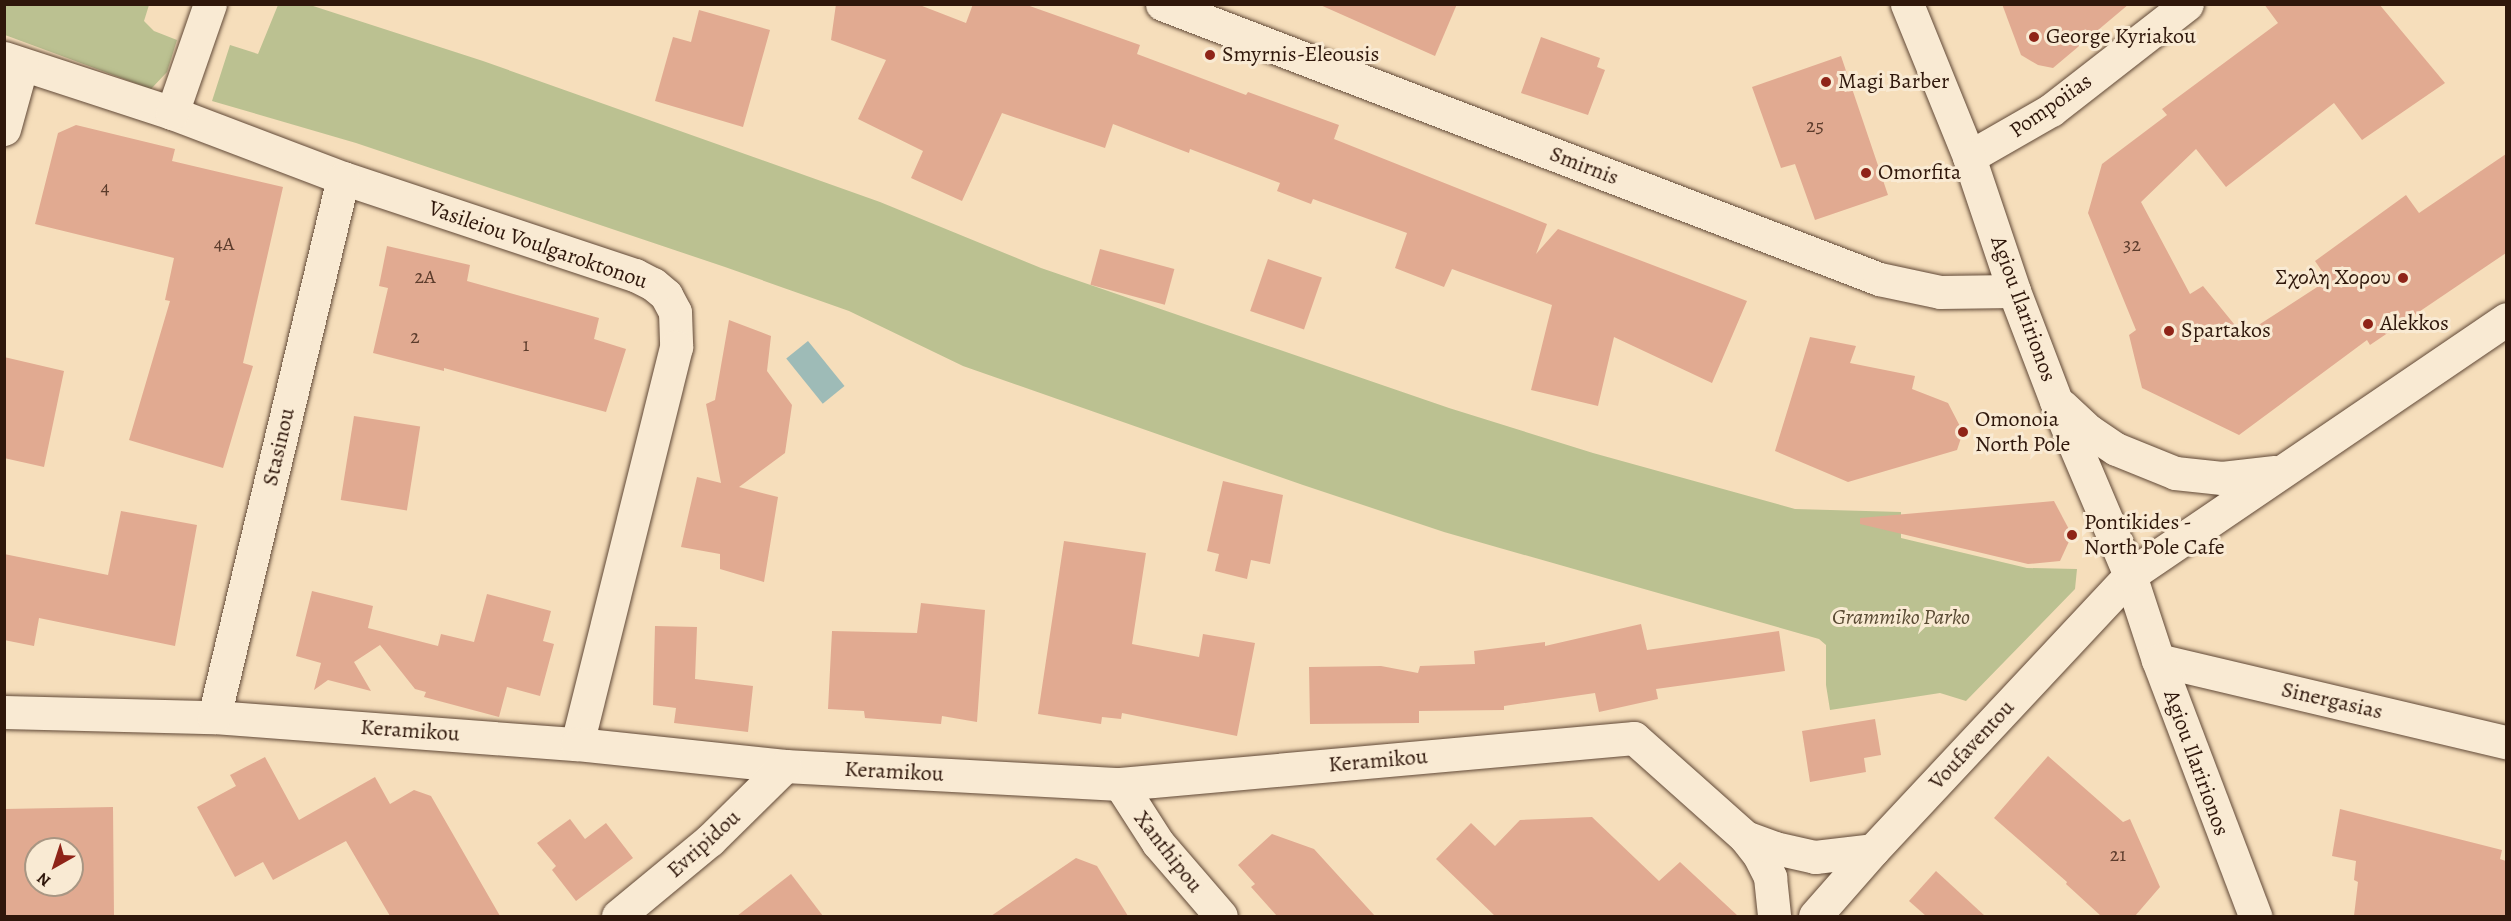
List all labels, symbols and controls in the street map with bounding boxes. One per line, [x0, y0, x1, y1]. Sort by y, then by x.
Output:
place label: George Kyriakou [2046, 24, 2196, 50]
marker: George Kyriakou [2027, 30, 2041, 44]
place label: Smyrnis-Eleousis [1222, 42, 1379, 68]
marker: Smyrnis-Eleousis [1203, 48, 1217, 62]
street label: Pompoiias [2005, 68, 2097, 144]
place label: Magi Barber [1838, 69, 1950, 95]
marker: Magi Barber [1819, 75, 1833, 89]
house number: 25 [1806, 113, 1824, 137]
street label: Smirnis [1546, 141, 1622, 191]
place label: Omorfita [1878, 160, 1961, 186]
marker: Omorfita [1859, 166, 1873, 180]
house number: 4 [100, 175, 110, 199]
street label: Vasileiou Voulgaroktonou [425, 195, 651, 295]
house number: 4A [214, 231, 234, 255]
house number: 32 [2123, 232, 2141, 256]
street label: Agiou Ilaririonos [1984, 233, 2062, 385]
house number: 2A [414, 264, 436, 288]
place label: Σχολη Χορου [2275, 265, 2391, 291]
marker: Σχολη Χορου [2396, 271, 2410, 285]
place label: Alekkos [2380, 311, 2449, 337]
marker: Alekkos [2361, 317, 2375, 331]
place label: Spartakos [2181, 318, 2271, 344]
house number: 2 [410, 324, 420, 348]
marker: Spartakos [2162, 324, 2176, 338]
house number: 1 [523, 332, 529, 356]
street label: Stasinou [257, 405, 301, 489]
place label: Omonoia North Pole [1975, 406, 2070, 458]
marker: Omonoia North Pole [1956, 425, 1970, 439]
place label: Pontikides - North Pole Cafe [2084, 509, 2225, 560]
marker: Pontikides - North Pole Cafe [2065, 528, 2079, 542]
park label: Grammiko Parko [1832, 605, 1970, 631]
street label: Sinergasias [2279, 677, 2385, 725]
street label: Agiou Ilaririonos [2157, 687, 2235, 839]
street label: Voufaventou [1924, 695, 2020, 795]
street label: Keramikou [360, 714, 460, 748]
street label: Keramikou [1327, 744, 1429, 778]
street label: Keramikou [844, 756, 944, 788]
street label: Evripidou [662, 804, 746, 884]
street label: Xanthipou [1128, 806, 1208, 898]
north arrow [24, 837, 84, 897]
house number: 21 [2110, 842, 2126, 866]
text: N [32, 867, 55, 892]

